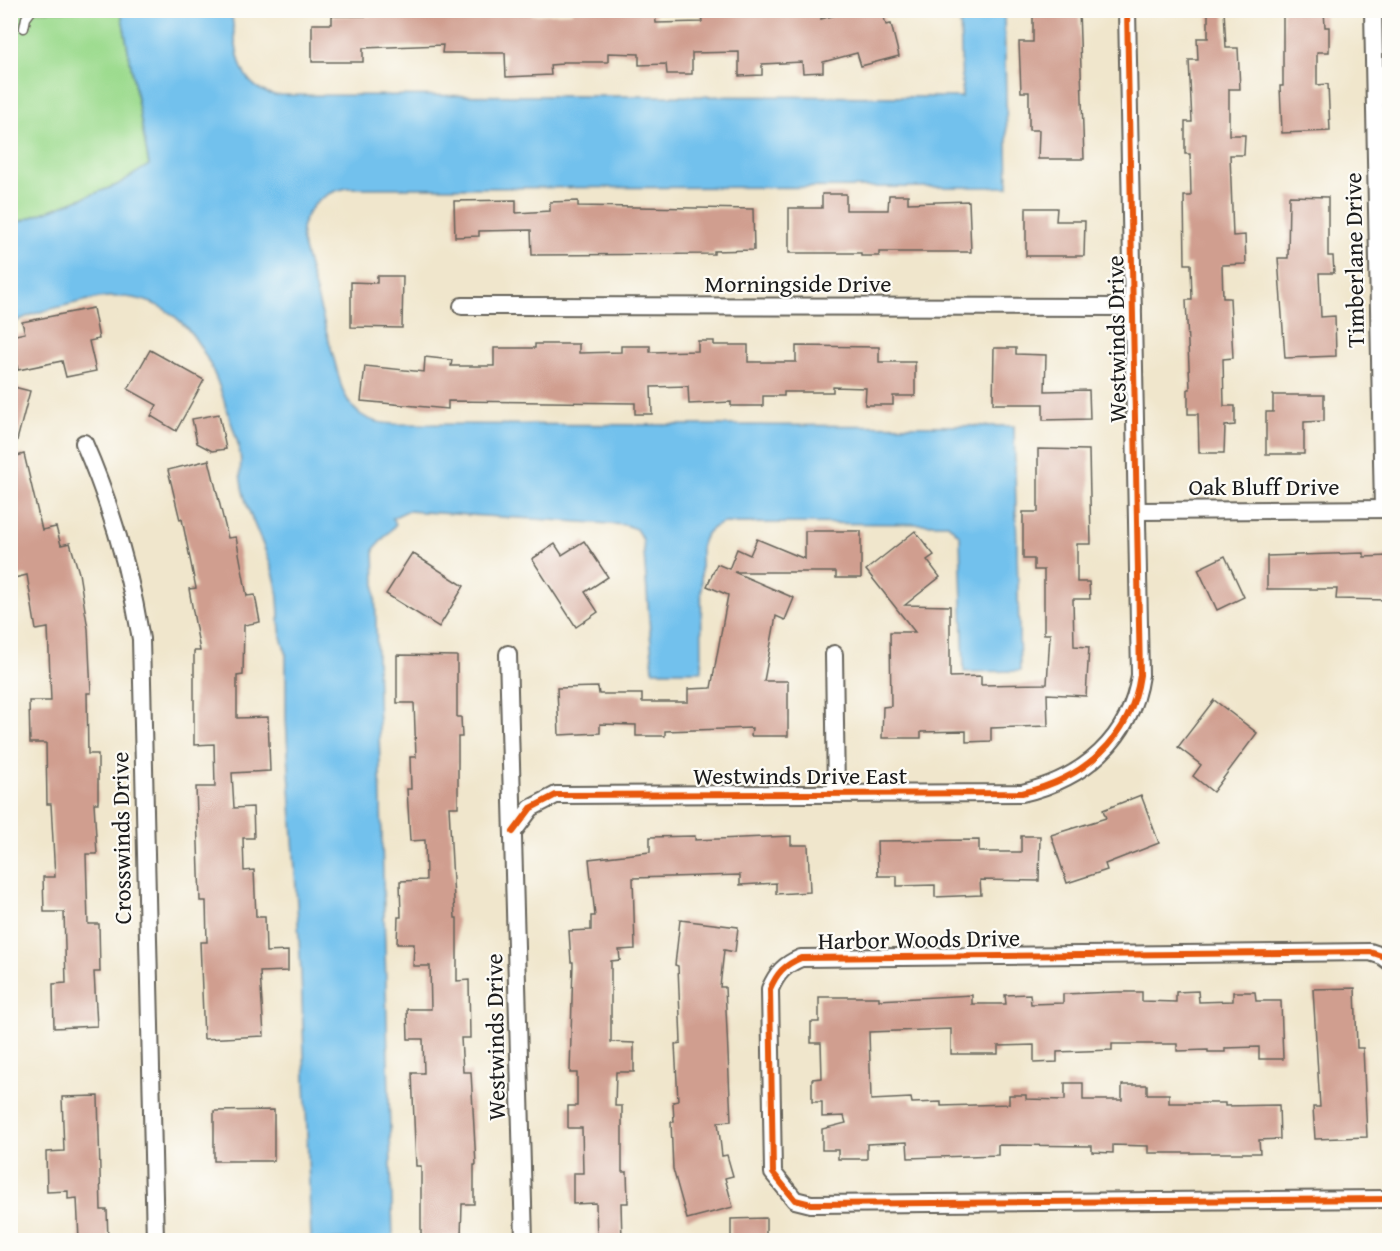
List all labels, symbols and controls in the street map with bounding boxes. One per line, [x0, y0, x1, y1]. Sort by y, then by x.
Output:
street label: Timberlane Drive [1335, 172, 1373, 348]
street label: Westwinds Drive [1097, 255, 1135, 423]
street label: Morningside Drive [705, 266, 891, 301]
street label: Oak Bluff Drive [1188, 469, 1340, 504]
street label: Crosswinds Drive [102, 751, 140, 925]
street label: Westwinds Drive East [693, 758, 908, 793]
street label: Harbor Woods Drive [817, 920, 1021, 958]
street label: Westwinds Drive [476, 953, 514, 1121]

